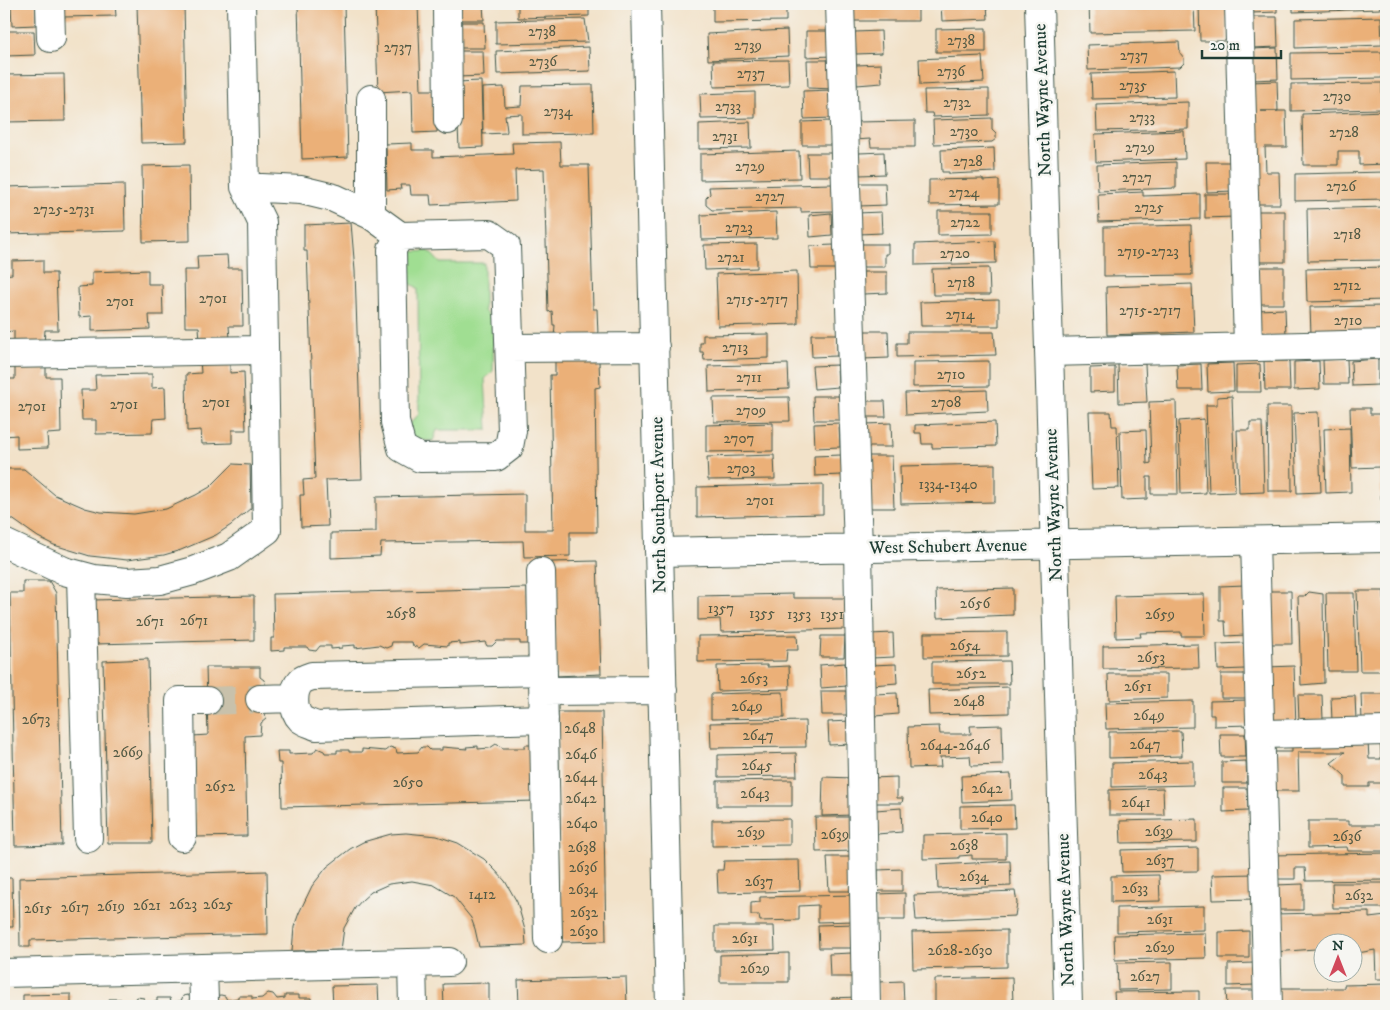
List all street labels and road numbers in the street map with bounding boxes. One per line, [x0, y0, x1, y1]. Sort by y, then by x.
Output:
street label: North Wayne Avenue [1029, 23, 1057, 177]
street label: North Southport Avenue [646, 416, 672, 594]
street label: North Wayne Avenue [1040, 428, 1068, 582]
street label: West Schubert Avenue [868, 535, 1027, 559]
street label: North Wayne Avenue [1052, 833, 1080, 987]

